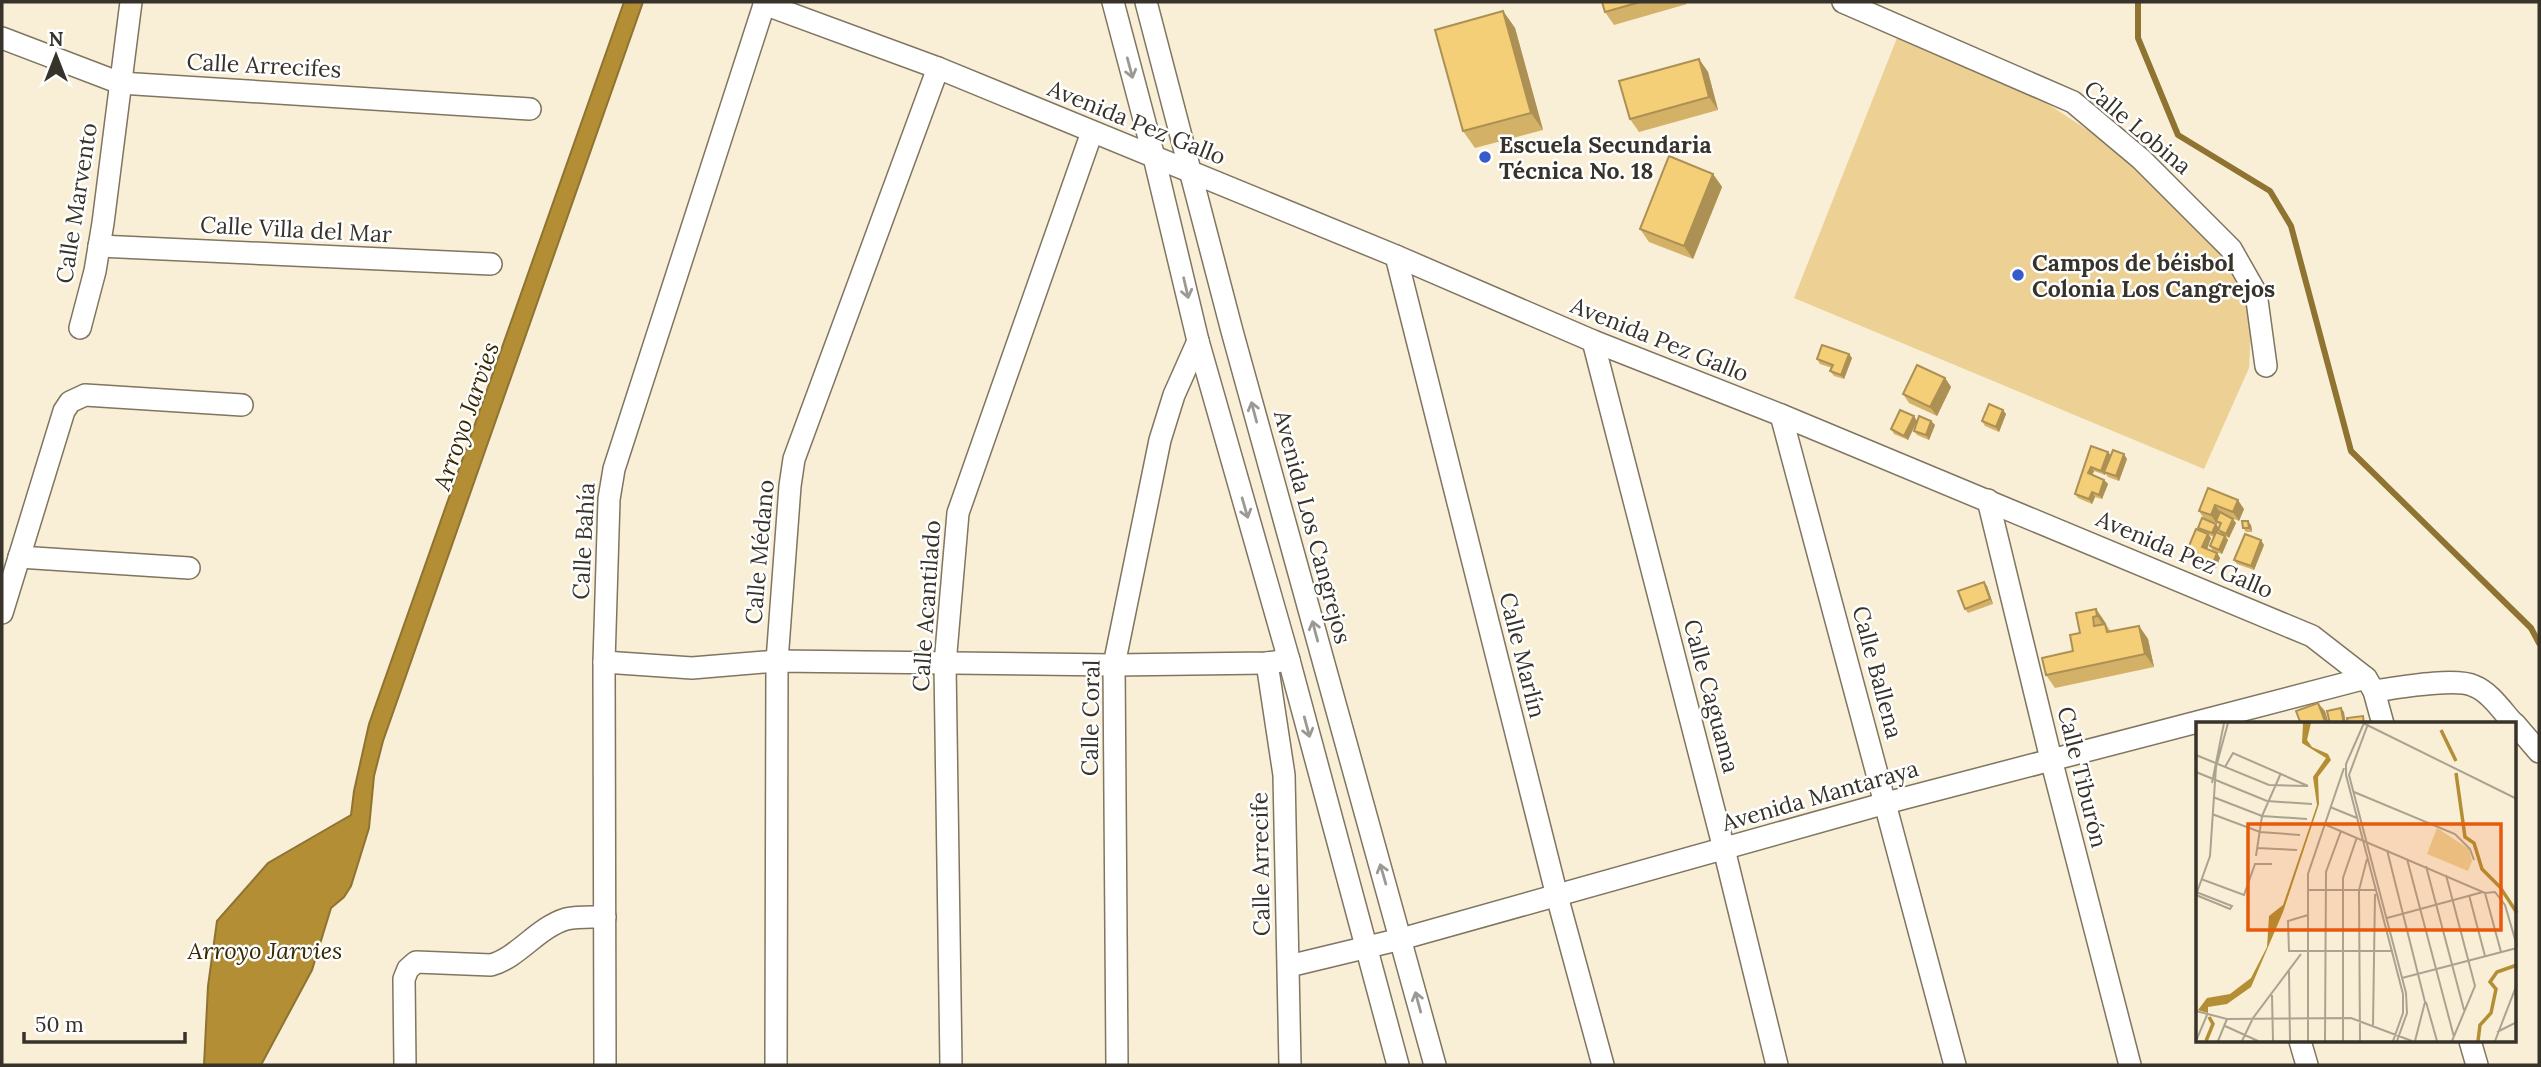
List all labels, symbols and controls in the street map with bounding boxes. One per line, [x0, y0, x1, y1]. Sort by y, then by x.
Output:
north arrow [21, 21, 91, 91]
text: N [49, 27, 64, 51]
street label: Calle Arrecifes [186, 46, 342, 84]
one-way arrow [1124, 56, 1137, 78]
street label: Avenida Pez Gallo [1043, 73, 1230, 171]
street label: Calle Lobina [2078, 74, 2198, 180]
street label: Calle Marvento [49, 121, 103, 285]
place label: Escuela Secundaria Técnica No. 18 [1499, 130, 1711, 185]
marker: Escuela Secundaria Técnica No. 18 [1477, 149, 1493, 165]
street label: Calle Villa del Mar [199, 209, 393, 249]
place label: Campos de béisbol Colonia Los Cangrejos [2032, 248, 2275, 303]
marker: Campos de béisbol Colonia Los Cangrejos [2010, 267, 2026, 283]
one-way arrow [1179, 276, 1193, 299]
street label: Avenida Pez Gallo [1566, 290, 1753, 388]
water label: Arroyo Jarvies [426, 338, 506, 495]
one-way arrow [1247, 401, 1260, 423]
street label: Avenida Los Cangrejos [1268, 406, 1358, 647]
street label: Calle Médano [738, 478, 780, 626]
street label: Calle Bahía [565, 482, 601, 600]
one-way arrow [1240, 497, 1253, 519]
street label: Avenida Pez Gallo [2091, 503, 2278, 604]
street label: Calle Acantilado [906, 519, 946, 693]
street label: Calle Marlín [1493, 589, 1553, 721]
street label: Calle Ballena [1846, 603, 1910, 742]
street label: Calle Caguama [1678, 616, 1746, 776]
one-way arrow [1307, 620, 1320, 642]
street label: Calle Coral [1074, 660, 1106, 776]
street label: Calle Tiburón [2051, 703, 2115, 851]
one-way arrow [1301, 715, 1314, 738]
inset map [2196, 722, 2516, 1042]
street label: Avenida Mantaraya [1717, 753, 1922, 837]
street label: Calle Arrecife [1244, 792, 1276, 936]
one-way arrow [1376, 863, 1389, 885]
water label: Arroyo Jarvies [187, 935, 342, 966]
one-way arrow [1411, 991, 1424, 1014]
scale bar [24, 1000, 186, 1044]
text: 50 m [35, 1011, 84, 1038]

